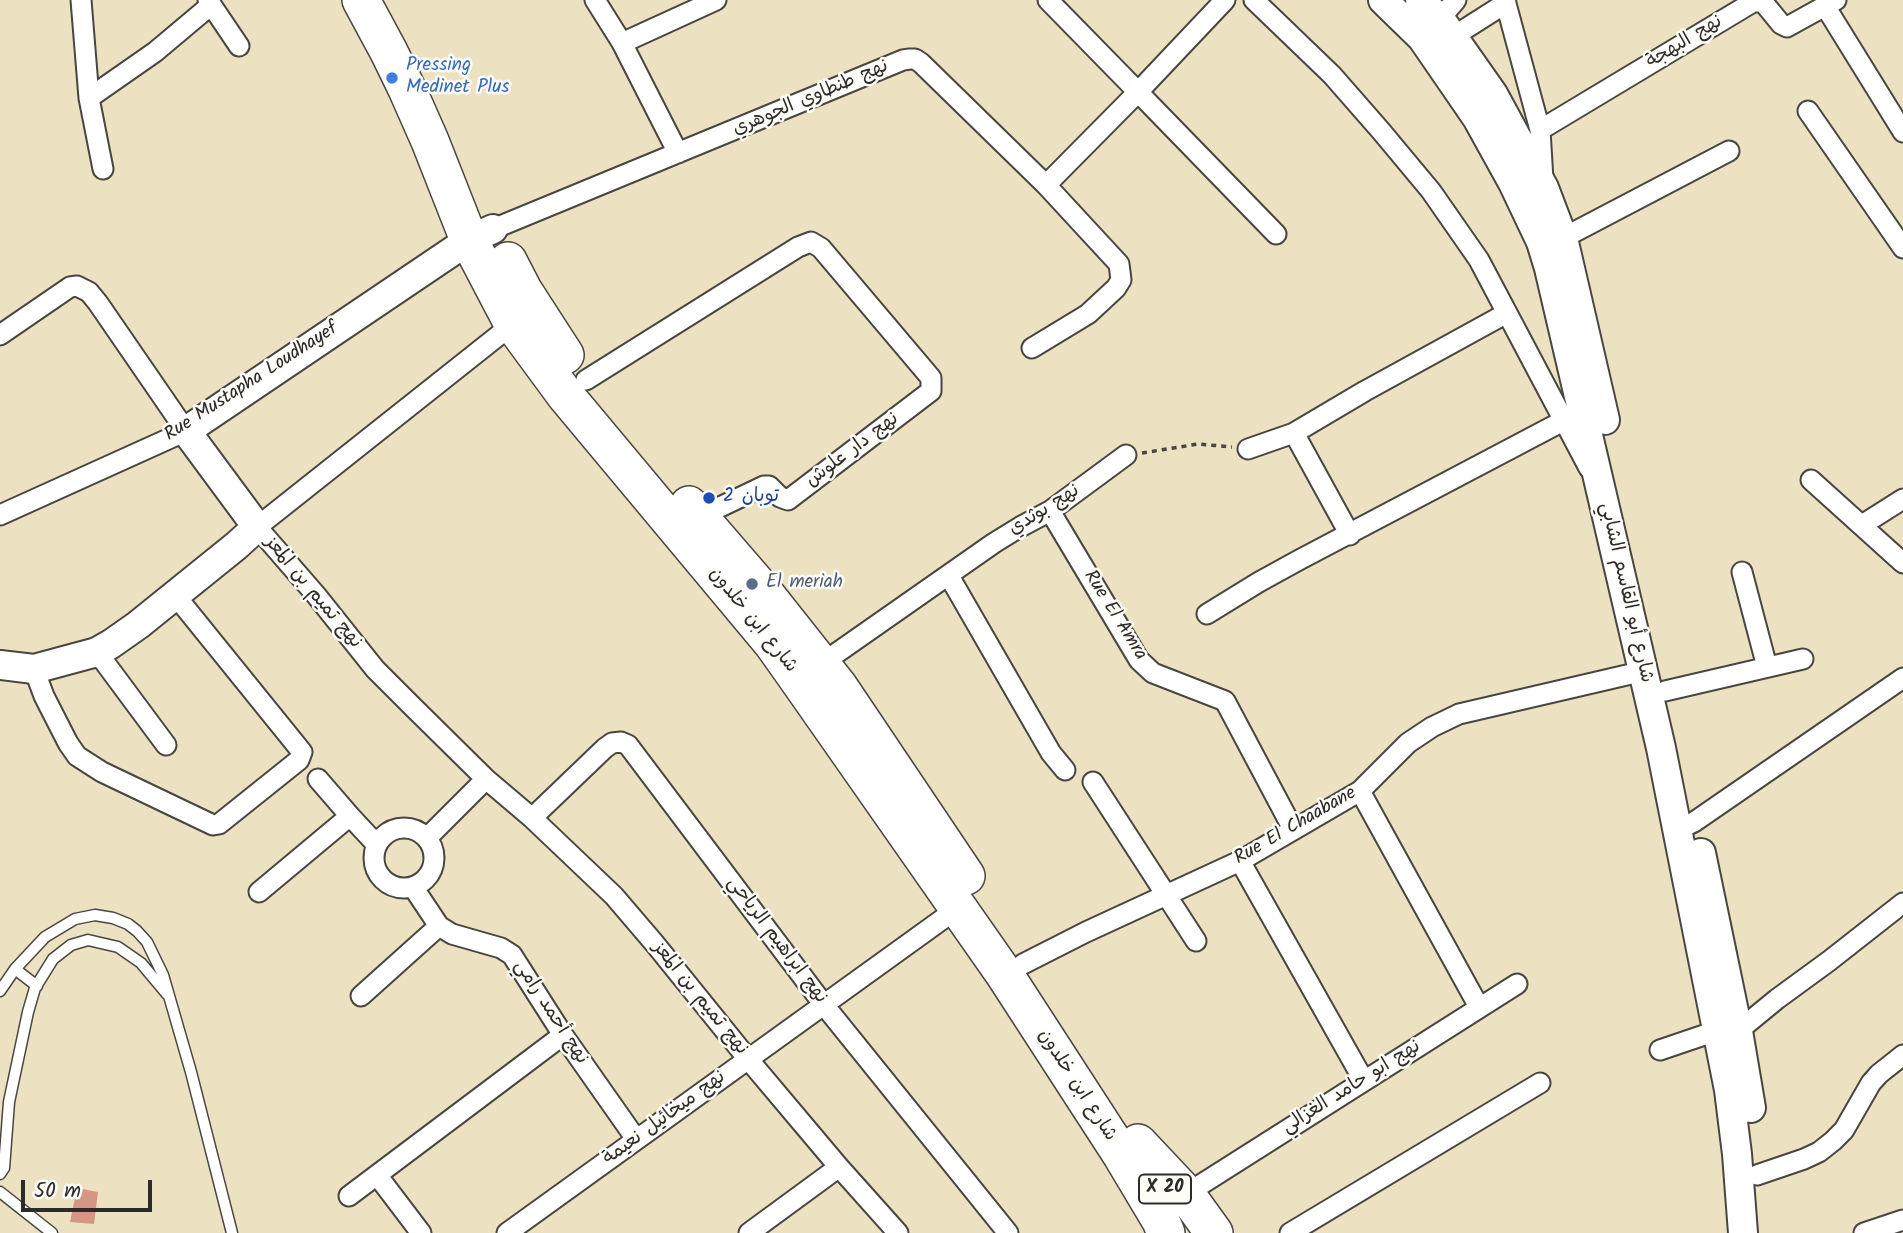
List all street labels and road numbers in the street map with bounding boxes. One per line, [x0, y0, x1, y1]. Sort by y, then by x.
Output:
street label: نهج البهجة [1643, 11, 1727, 75]
street label: نهج طنطاوي الجوهري [730, 56, 892, 142]
street label: Rue Mustapha Loudhayef [161, 318, 343, 448]
street label: نهج دار علوش [802, 409, 904, 493]
street label: نهج بوثدي [1005, 480, 1085, 542]
street label: شارع أبو القاسم الشابي [1593, 501, 1657, 685]
street label: نهج تميم بن المعز [258, 532, 366, 654]
street label: شارع ابن خلدون [703, 564, 801, 678]
street label: Rue El Amra [1077, 567, 1151, 665]
street label: Rue El Chaabane [1231, 783, 1361, 871]
street label: نهج ابراهيم الرياحي [721, 873, 831, 1009]
street label: نهج تميم بن المعز [646, 937, 752, 1061]
street label: نهج أحمد رامي [508, 957, 592, 1069]
street label: شارع ابن خلدون [1031, 1026, 1121, 1146]
street label: نهج ابو حامد الغزالي [1279, 1036, 1425, 1140]
street label: نهج ميخائيل نعيمة [599, 1067, 731, 1171]
road number: X 20 [1139, 1174, 1191, 1204]

